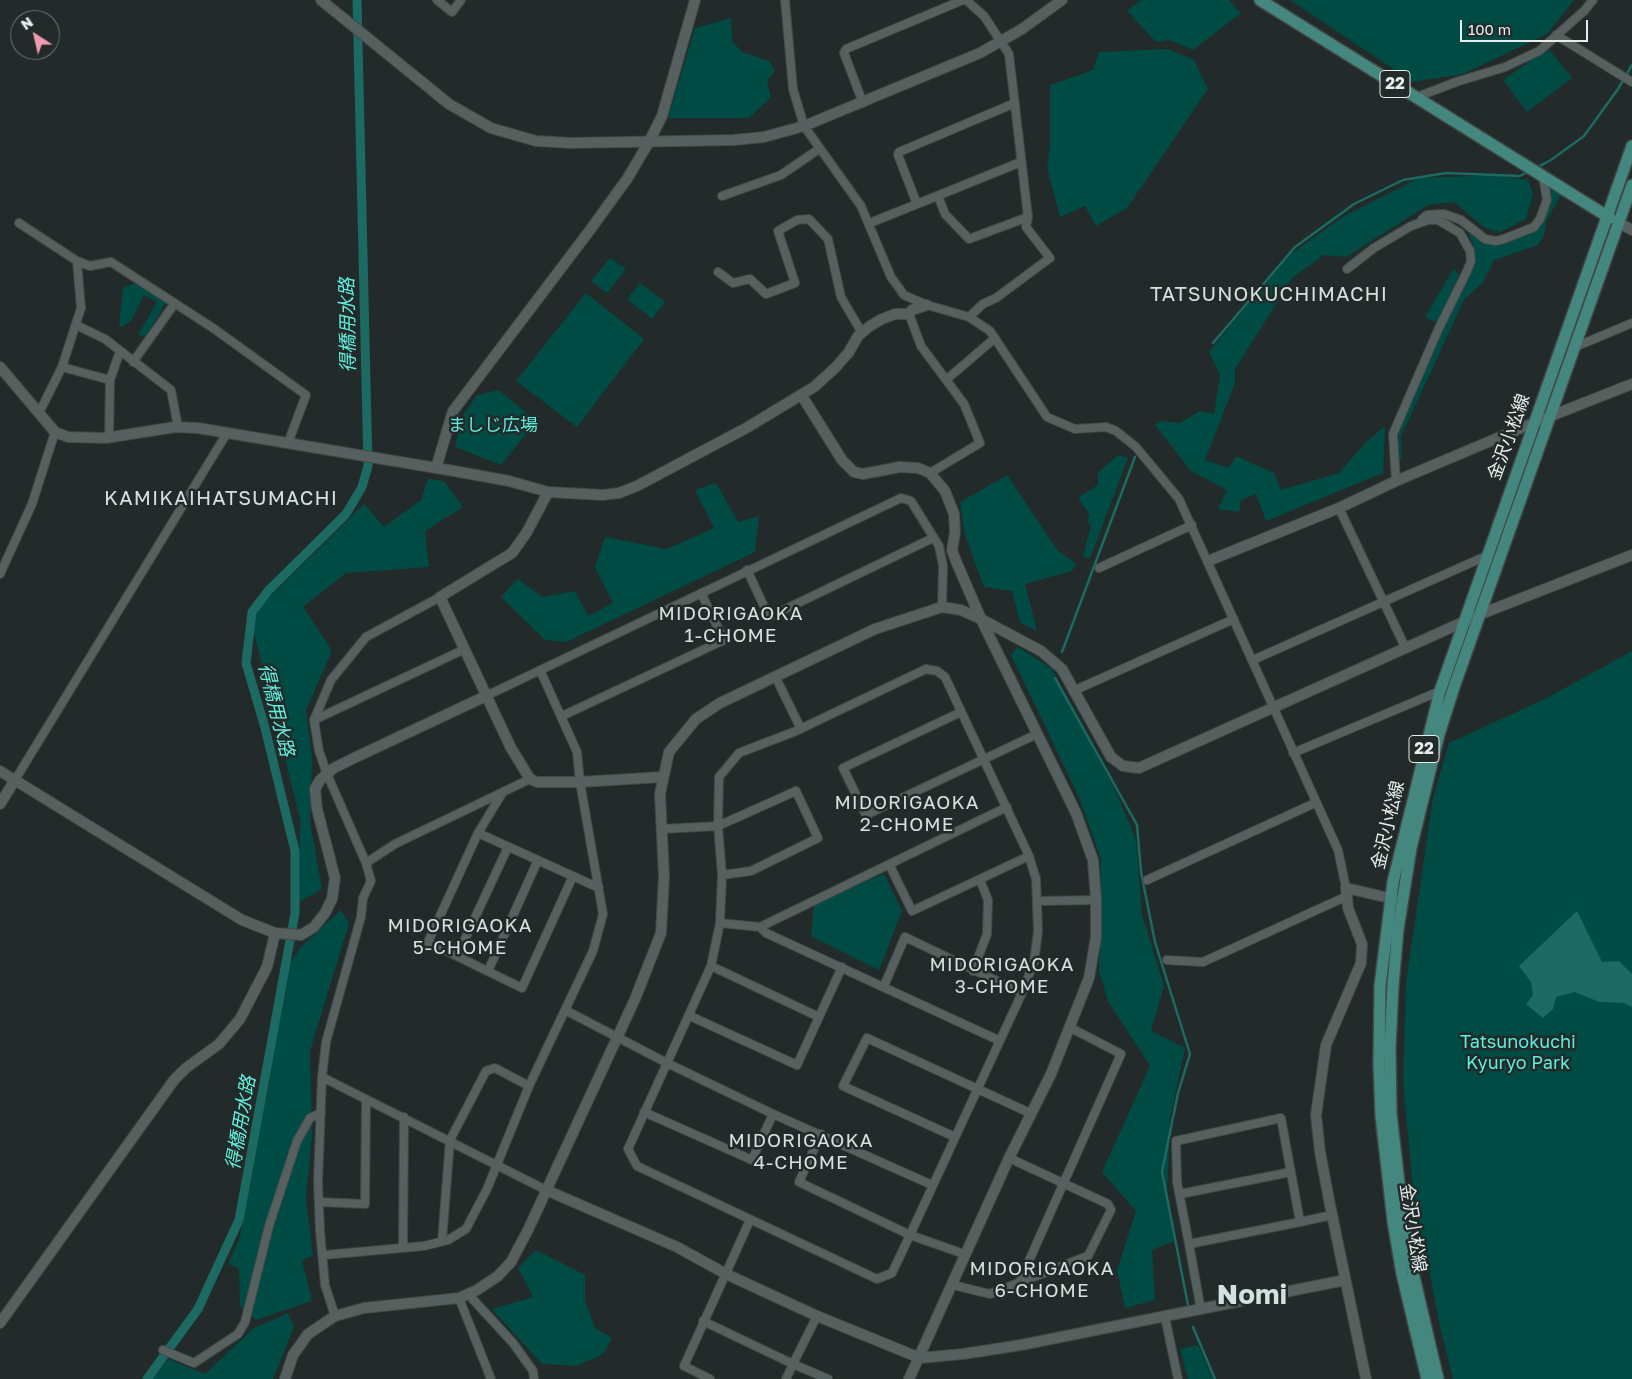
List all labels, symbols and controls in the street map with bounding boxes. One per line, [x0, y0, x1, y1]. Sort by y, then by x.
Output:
north arrow [10, 10, 60, 60]
scale bar [1462, 10, 1590, 42]
text: N [17, 13, 36, 33]
text: 100 m [1468, 20, 1511, 38]
road number: 22 [1380, 70, 1410, 98]
water label: 得橋用水路 [336, 277, 360, 373]
district label: TATSUNOKUCHIMACHI [1148, 283, 1390, 307]
street label: 金沢小松線 [1483, 391, 1535, 483]
park label: ましじ広場 [448, 414, 538, 436]
district label: KAMIKAIHATSUMACHI [102, 487, 340, 511]
district label: MIDORIGAOKA 1-CHOME [657, 603, 805, 647]
water label: 得橋用水路 [253, 661, 299, 759]
road number: 22 [1409, 736, 1439, 762]
street label: 金沢小松線 [1367, 779, 1409, 871]
district label: MIDORIGAOKA 2-CHOME [833, 792, 981, 836]
district label: MIDORIGAOKA 5-CHOME [386, 915, 534, 959]
district label: MIDORIGAOKA 3-CHOME [928, 954, 1076, 998]
park label: Tatsunokuchi Kyuryo Park [1460, 1031, 1576, 1074]
water label: 得橋用水路 [222, 1074, 260, 1172]
district label: MIDORIGAOKA 4-CHOME [727, 1130, 875, 1174]
street label: 金沢小松線 [1395, 1182, 1431, 1274]
district label: MIDORIGAOKA 6-CHOME [968, 1258, 1116, 1302]
district label: Nomi [1217, 1278, 1287, 1312]

